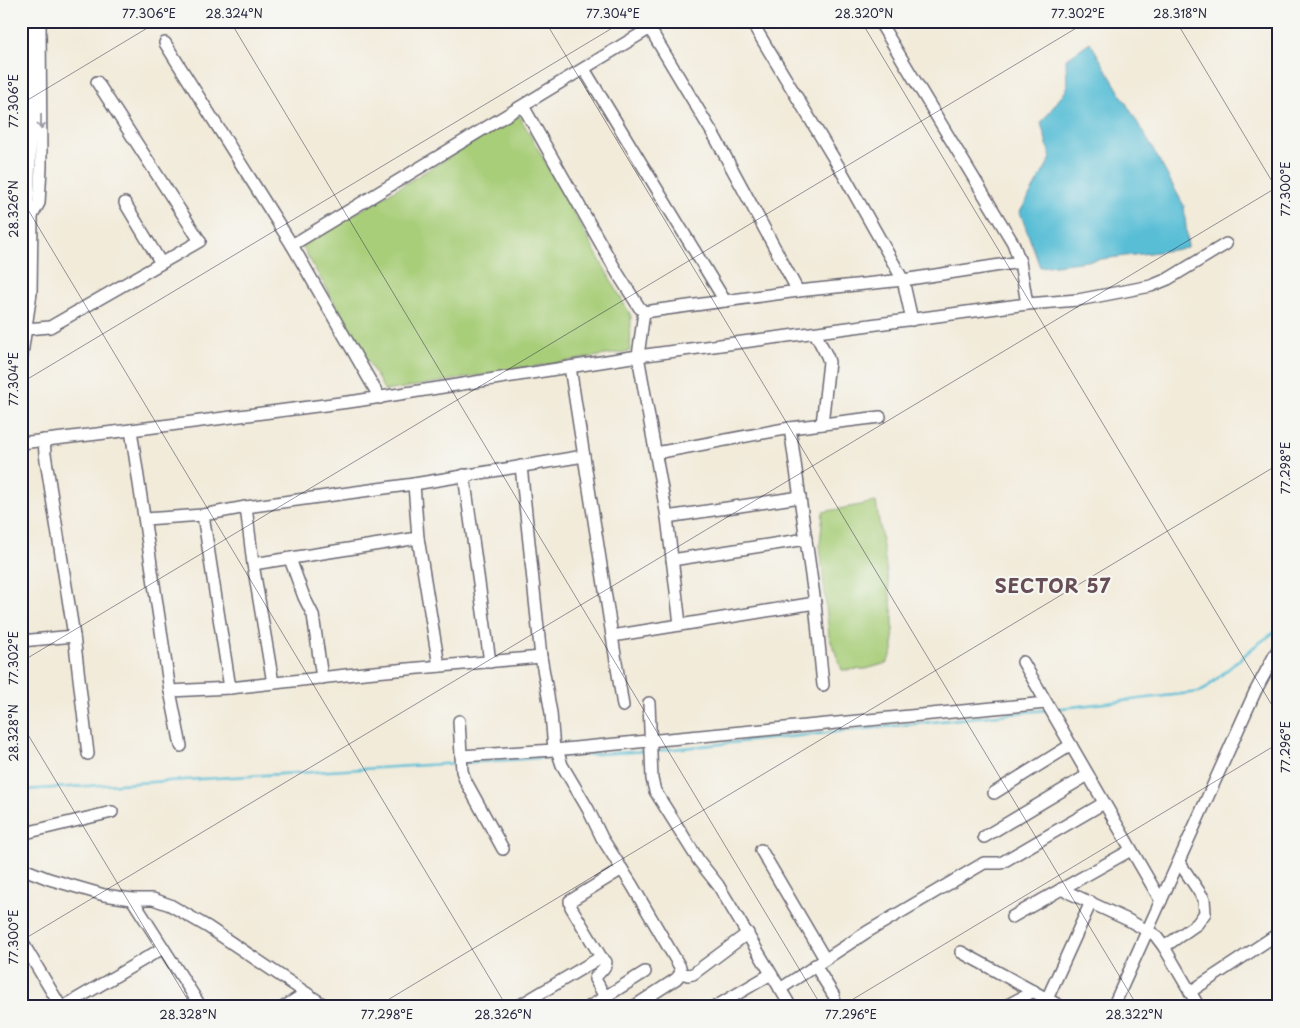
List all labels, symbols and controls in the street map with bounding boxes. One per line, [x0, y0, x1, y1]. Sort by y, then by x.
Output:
text: 77.306°E [122, 4, 176, 22]
text: 28.324°N [205, 4, 263, 22]
text: 77.304°E [586, 4, 640, 22]
text: 28.320°N [835, 4, 893, 22]
text: 77.302°E [1051, 4, 1105, 22]
text: 28.318°N [1153, 4, 1207, 22]
text: 77.306°E [4, 74, 22, 128]
one-way arrow [36, 114, 46, 130]
text: 77.300°E [1276, 162, 1294, 216]
text: 28.326°N [4, 180, 22, 238]
text: 77.304°E [4, 352, 22, 406]
text: 77.298°E [1276, 442, 1294, 494]
district label: SECTOR 57 [995, 571, 1111, 599]
text: 77.302°E [4, 631, 22, 685]
text: 28.328°N [4, 704, 22, 762]
text: 77.296°E [1276, 721, 1294, 773]
text: 77.300°E [4, 910, 22, 964]
text: 28.328°N [159, 1005, 217, 1023]
text: 77.298°E [361, 1005, 413, 1023]
text: 28.326°N [474, 1005, 532, 1023]
text: 77.296°E [825, 1005, 877, 1023]
text: 28.322°N [1105, 1005, 1163, 1023]

